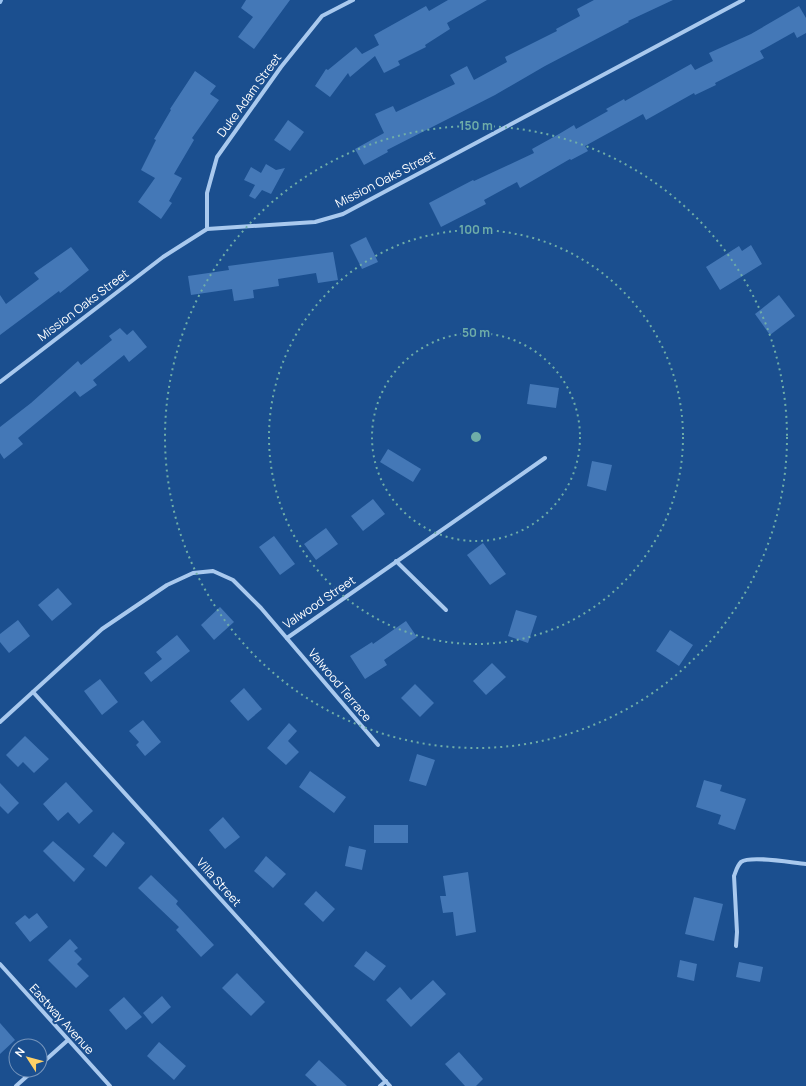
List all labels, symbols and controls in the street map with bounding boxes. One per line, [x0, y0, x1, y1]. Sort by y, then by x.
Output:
street label: Duke Adam Street [213, 50, 285, 140]
text: 150 m [459, 117, 493, 134]
street label: Mission Oaks Street [332, 146, 438, 212]
text: 100 m [459, 221, 493, 238]
street label: Mission Oaks Street [34, 265, 132, 345]
text: 50 m [462, 324, 490, 341]
centre of rings [469, 430, 483, 444]
street label: Valwood Street [279, 571, 359, 633]
street label: Valwood Terrace [304, 645, 376, 725]
street label: Villa Street [193, 854, 245, 910]
street label: Eastway Avenue [26, 980, 98, 1058]
north arrow [8, 1038, 48, 1078]
text: N [11, 1044, 28, 1059]

